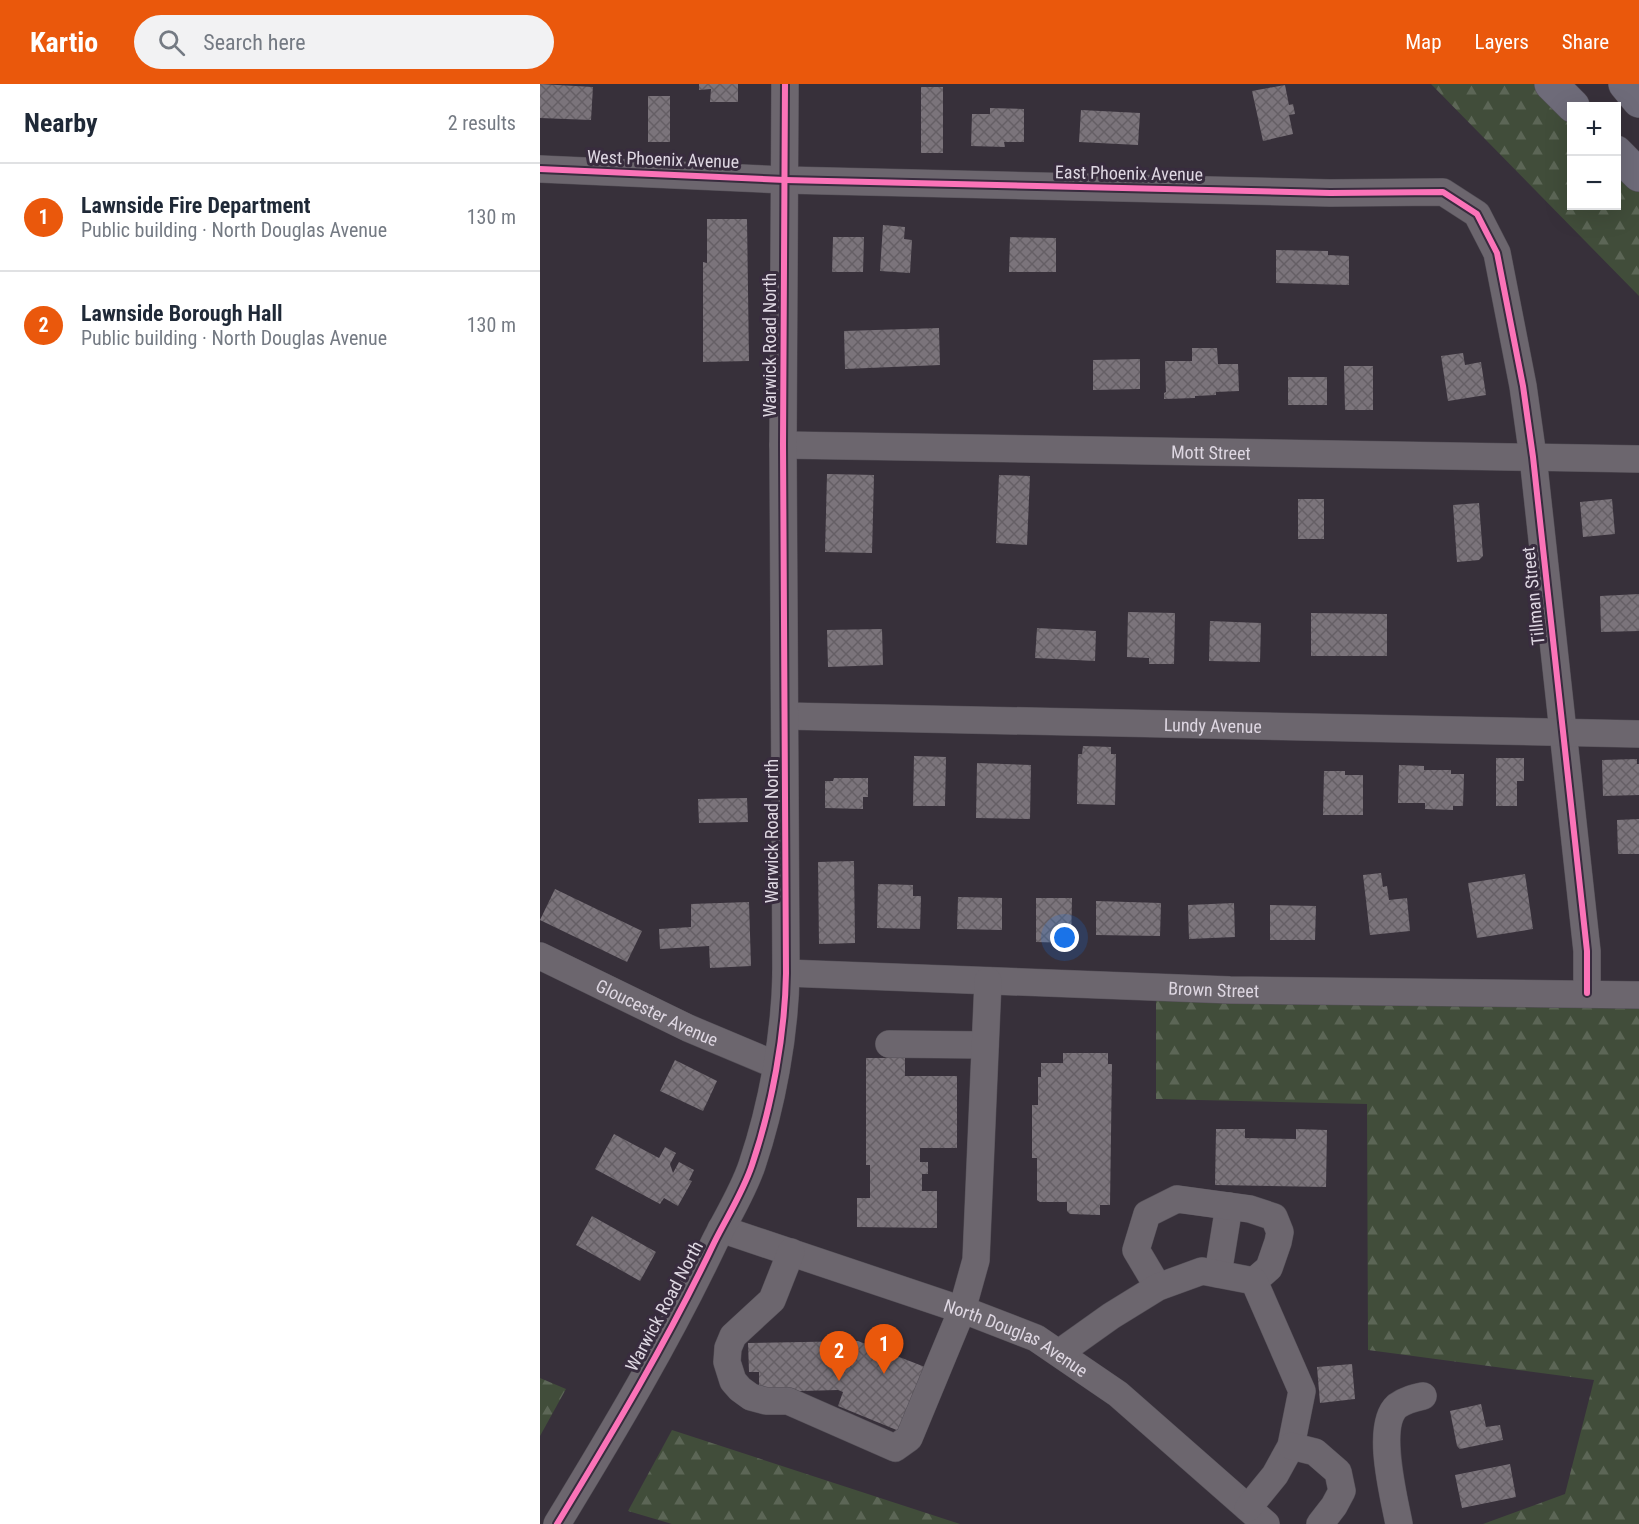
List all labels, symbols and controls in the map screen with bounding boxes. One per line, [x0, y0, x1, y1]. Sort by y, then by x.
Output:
search box [134, 15, 554, 69]
text: Kartio [30, 26, 98, 59]
icon: search [155, 26, 188, 59]
text: Search here [203, 30, 306, 55]
text: Map [1405, 30, 1442, 54]
text: Layers [1475, 30, 1529, 54]
text: Share [1562, 30, 1609, 54]
map controls [1567, 102, 1621, 210]
button: + [1567, 102, 1621, 156]
text: Nearby [24, 108, 98, 138]
text: 2 results [448, 111, 516, 135]
street label: West Phoenix Avenue [586, 146, 740, 172]
button: − [1567, 156, 1621, 210]
street label: East Phoenix Avenue [1055, 161, 1203, 185]
text: Lawnside Fire Department [81, 193, 311, 218]
text: 1 [38, 205, 49, 229]
text: 130 m [467, 205, 516, 229]
text: Public building · North Douglas Avenue [81, 218, 387, 242]
street label: Warwick Road North [759, 273, 780, 417]
text: Lawnside Borough Hall [81, 301, 283, 326]
text: 2 [38, 313, 49, 337]
text: 130 m [467, 313, 516, 337]
text: Public building · North Douglas Avenue [81, 326, 387, 350]
street label: Mott Street [1171, 441, 1251, 463]
street label: Tillman Street [1517, 546, 1549, 646]
street label: Lundy Avenue [1164, 713, 1262, 737]
street label: Warwick Road North [761, 759, 782, 903]
your location [1050, 923, 1079, 952]
street label: Gloucester Avenue [593, 974, 721, 1050]
street label: Brown Street [1168, 977, 1259, 1001]
street label: Warwick Road North [621, 1237, 707, 1375]
street label: North Douglas Avenue [941, 1294, 1092, 1381]
pin: 1 [864, 1324, 904, 1374]
pin: 2 [820, 1332, 858, 1381]

